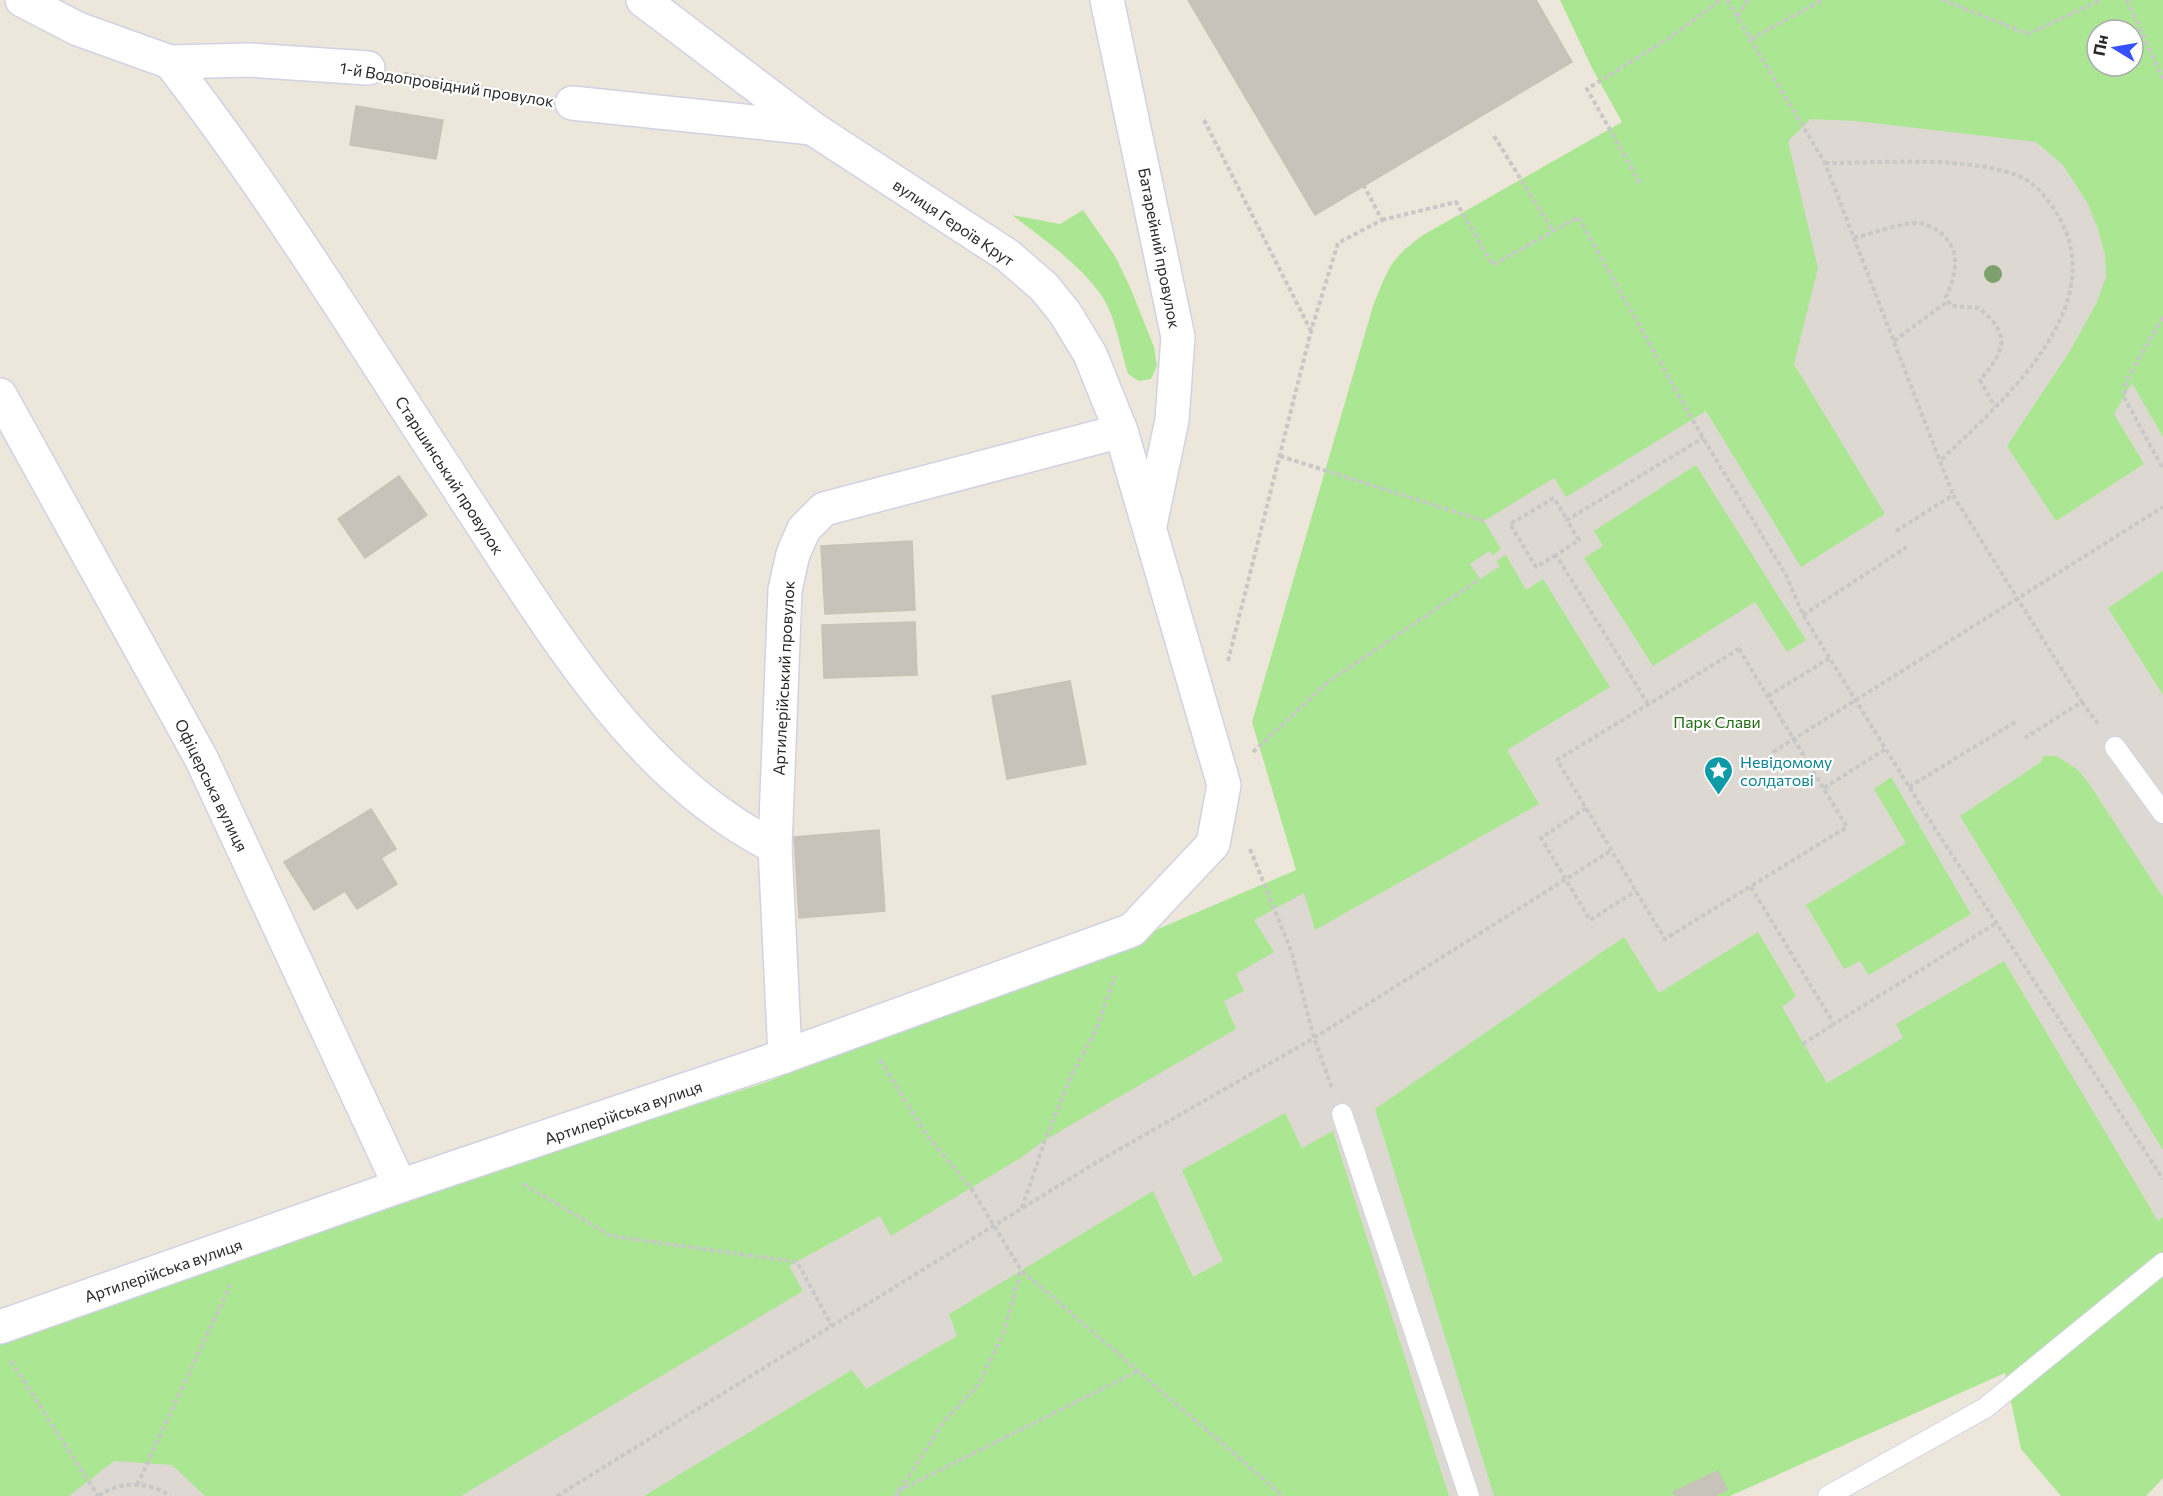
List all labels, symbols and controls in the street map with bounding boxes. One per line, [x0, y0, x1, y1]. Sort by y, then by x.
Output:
north arrow [2085, 18, 2145, 78]
text: Пн [2088, 33, 2111, 57]
street label: 1-й Водопровідний провулок [339, 58, 556, 110]
street label: Батарейний провулок [1135, 166, 1185, 330]
street label: вулиця Героїв Крут [890, 174, 1019, 270]
street label: Старшинський провулок [392, 392, 509, 558]
street label: Артилерійський провулок [768, 580, 798, 776]
park label: Парк Слави [1673, 712, 1761, 731]
street label: Офіцерська вулиця [172, 716, 252, 854]
place label: Невідомому солдатові [1740, 752, 1832, 789]
place icon: Невідомому солдатові [1703, 754, 1735, 796]
street label: Артилерійська вулиця [542, 1076, 704, 1148]
street label: Артилерійська вулиця [82, 1234, 244, 1306]

